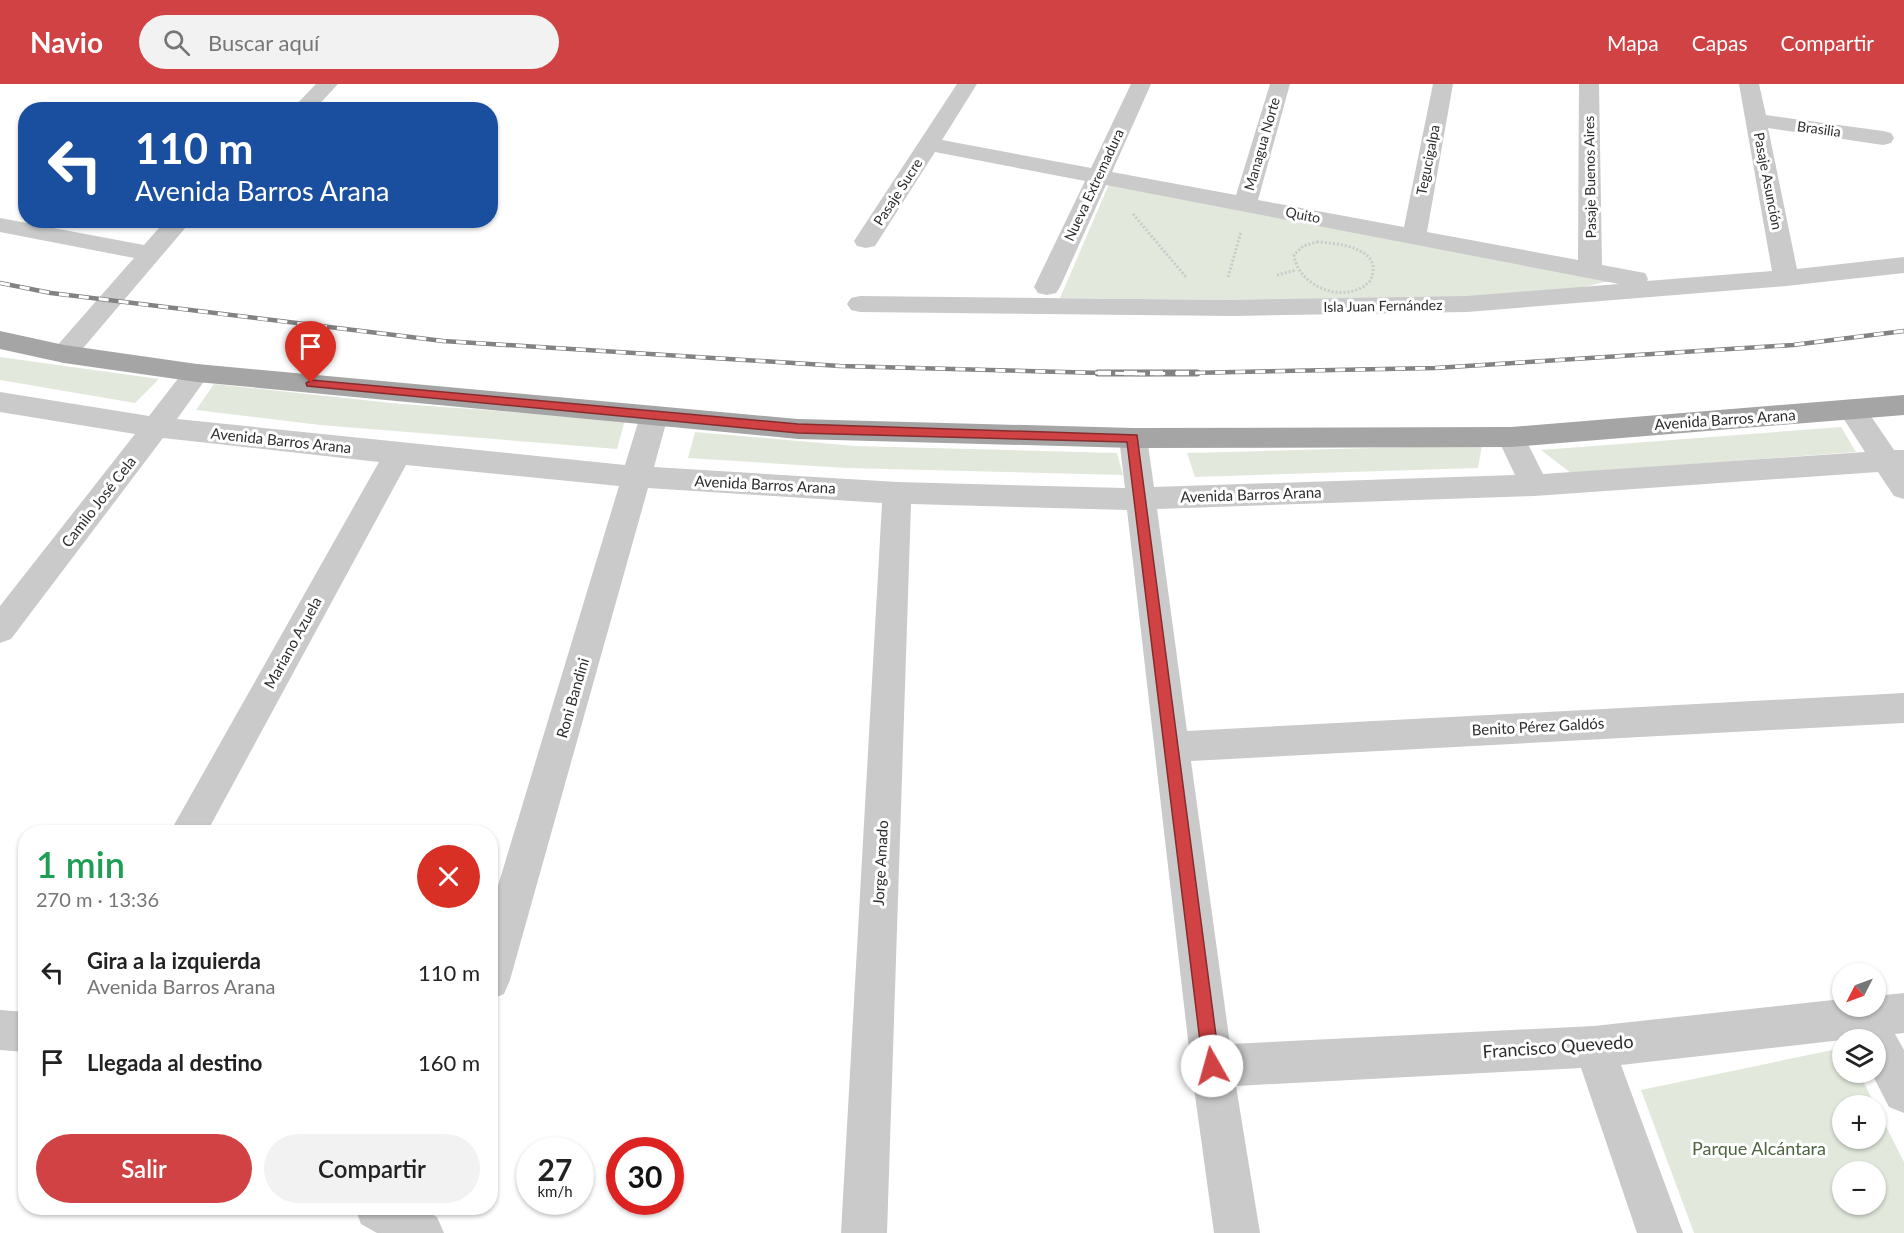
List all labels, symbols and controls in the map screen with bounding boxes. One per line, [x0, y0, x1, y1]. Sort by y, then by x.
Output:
search box [139, 15, 559, 69]
text: Navio [30, 25, 103, 59]
icon: search [160, 26, 193, 59]
text: Buscar aquí [208, 29, 319, 56]
text: Mapa [1607, 30, 1659, 55]
text: Capas [1692, 30, 1748, 55]
text: Compartir [1781, 30, 1874, 55]
street label: Managua Norte [1240, 95, 1283, 192]
street label: Pasaje Buenos Aires [1580, 116, 1599, 238]
street label: Brasilia [1796, 117, 1842, 140]
text: 110 m [135, 123, 253, 173]
street label: Tegucigalpa [1412, 123, 1443, 197]
icon: left [36, 126, 114, 204]
street label: Nueva Extremadura [1060, 126, 1127, 243]
street label: Pasaje Asunción [1751, 131, 1786, 231]
street label: Pasaje Sucre [870, 155, 926, 229]
text: Avenida Barros Arana [135, 174, 390, 207]
street label: Quito [1284, 203, 1322, 226]
street label: Isla Juan Fernández [1323, 296, 1443, 315]
pin [285, 321, 336, 383]
icon: arrive [294, 330, 327, 363]
street label: Avenida Barros Arana [1654, 405, 1796, 433]
street label: Avenida Barros Arana [210, 424, 352, 456]
street label: Camilo José Cela [57, 452, 139, 550]
street label: Avenida Barros Arana [694, 471, 836, 497]
street label: Avenida Barros Arana [1180, 483, 1322, 505]
street label: Mariano Azuela [260, 593, 325, 692]
street label: Roni Bandini [552, 656, 592, 740]
street label: Benito Pérez Galdós [1471, 714, 1605, 738]
street label: Jorge Amado [869, 820, 891, 906]
text: 1 min [36, 842, 125, 886]
button: close [417, 845, 480, 908]
text: 270 m · 13:36 [36, 887, 159, 911]
text: Gira a la izquierda [87, 947, 261, 974]
icon: left [36, 956, 69, 989]
text: 110 m [418, 959, 480, 986]
north arrow [1832, 963, 1886, 1017]
map controls [1832, 963, 1886, 1215]
text: Avenida Barros Arana [87, 974, 276, 998]
button: layers [1832, 1029, 1886, 1083]
street label: Francisco Quevedo [1482, 1030, 1634, 1062]
position arrow [1180, 1034, 1244, 1098]
icon: arrive [36, 1046, 69, 1079]
text: Llegada al destino [87, 1049, 263, 1076]
text: 160 m [418, 1049, 480, 1076]
button: + [1832, 1095, 1886, 1149]
button: Salir [36, 1134, 252, 1203]
button: Compartir [264, 1134, 480, 1203]
speed limit sign: 30 [606, 1137, 684, 1215]
park label: Parque Alcántara [1692, 1137, 1826, 1159]
text: 27 [538, 1151, 572, 1187]
button: − [1832, 1161, 1886, 1215]
text: km/h [537, 1182, 573, 1200]

